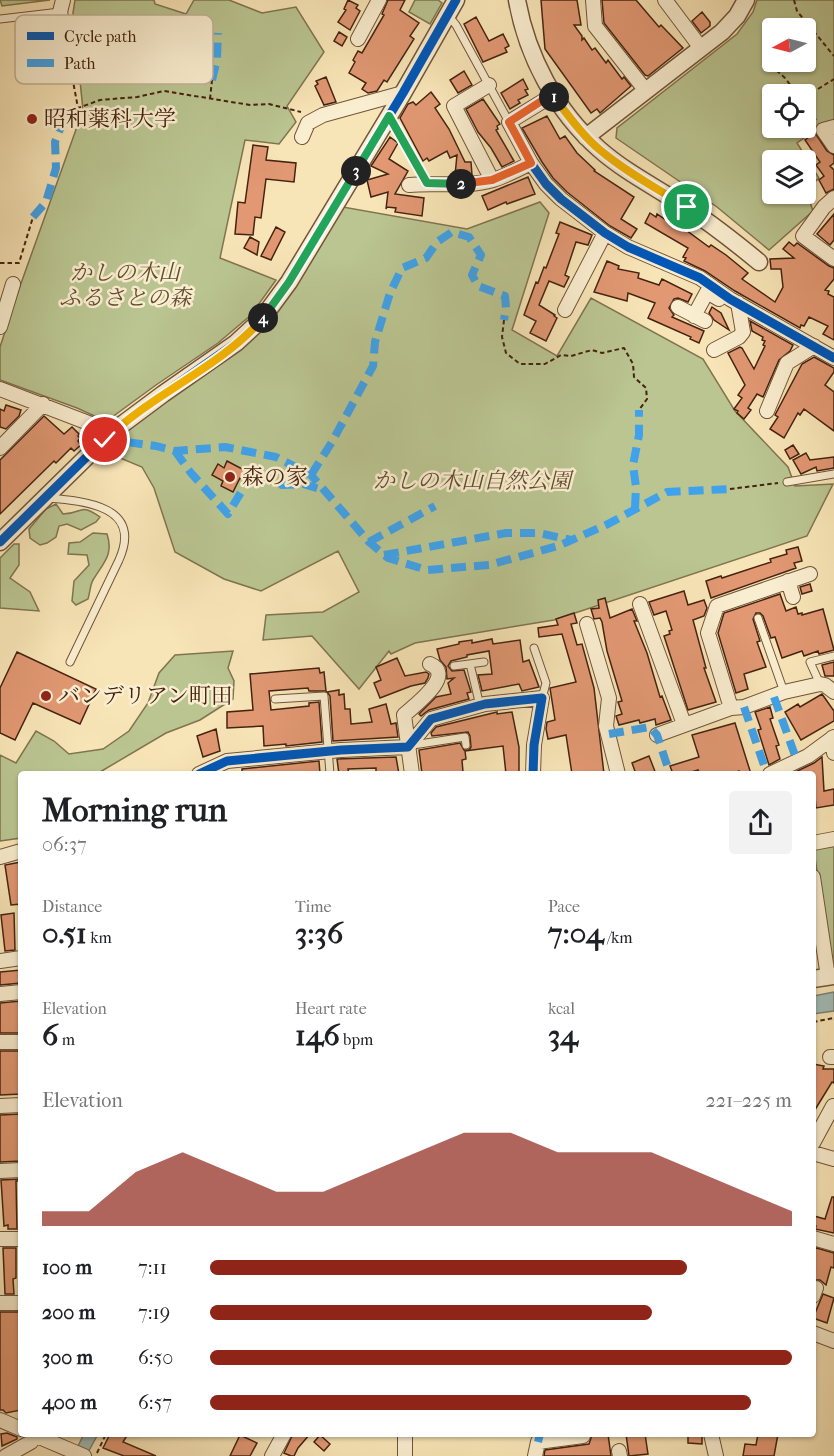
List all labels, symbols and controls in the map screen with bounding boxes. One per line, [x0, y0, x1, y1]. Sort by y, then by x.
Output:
legend [15, 15, 213, 84]
north arrow [762, 18, 816, 72]
map controls [762, 18, 816, 204]
text: Cycle path [64, 27, 136, 46]
text: Path [64, 54, 96, 73]
pin: 1 [539, 82, 569, 112]
button: locate [762, 84, 816, 138]
text: 1 [551, 87, 557, 106]
place label: 昭和薬科大学 [44, 106, 176, 132]
marker: 昭和薬科大学 [25, 112, 39, 126]
button: layers [762, 150, 816, 204]
pin: 3 [341, 156, 371, 186]
text: 3 [353, 161, 359, 180]
pin: 2 [446, 169, 476, 199]
text: 2 [457, 174, 465, 193]
pin [661, 181, 712, 232]
icon: arrive [670, 190, 703, 223]
park label: かしの木山 ふるさとの森 [59, 260, 193, 311]
pin: 4 [248, 303, 278, 333]
text: 4 [258, 308, 268, 327]
pin [79, 414, 130, 465]
icon: check [88, 423, 121, 456]
place label: 森の家 [242, 464, 308, 490]
park label: かしの木山自然公園 [373, 468, 574, 494]
marker: 森の家 [223, 470, 237, 484]
place label: バンデリアン町田 [58, 683, 233, 709]
marker: バンデリアン町田 [39, 689, 53, 703]
text: Morning run [42, 791, 227, 830]
button: share [729, 791, 792, 854]
text: 06:37 [42, 833, 87, 856]
text: Distance [42, 897, 102, 916]
text: Time [295, 897, 331, 916]
text: Pace [548, 897, 580, 916]
text: 0.51 [42, 916, 87, 951]
text: 3:36 [295, 916, 343, 951]
text: 7:04 [548, 916, 604, 951]
text: km [87, 928, 112, 947]
text: /km [604, 928, 633, 947]
text: Elevation [42, 999, 107, 1018]
text: Heart rate [295, 999, 367, 1018]
text: kcal [548, 999, 575, 1018]
text: 6 [42, 1018, 58, 1053]
text: 146 [295, 1018, 340, 1053]
text: 34 [548, 1018, 578, 1053]
text: m [58, 1030, 75, 1049]
text: bpm [340, 1030, 373, 1049]
text: Elevation [42, 1089, 123, 1112]
text: 221–225 m [705, 1089, 792, 1112]
text: 100 m [42, 1256, 92, 1279]
text: 7:11 [138, 1256, 167, 1279]
text: 200 m [42, 1301, 95, 1324]
text: 7:19 [138, 1301, 170, 1324]
text: 300 m [42, 1346, 93, 1369]
text: 6:50 [138, 1346, 173, 1369]
text: 400 m [42, 1391, 97, 1414]
text: 6:57 [138, 1391, 172, 1414]

